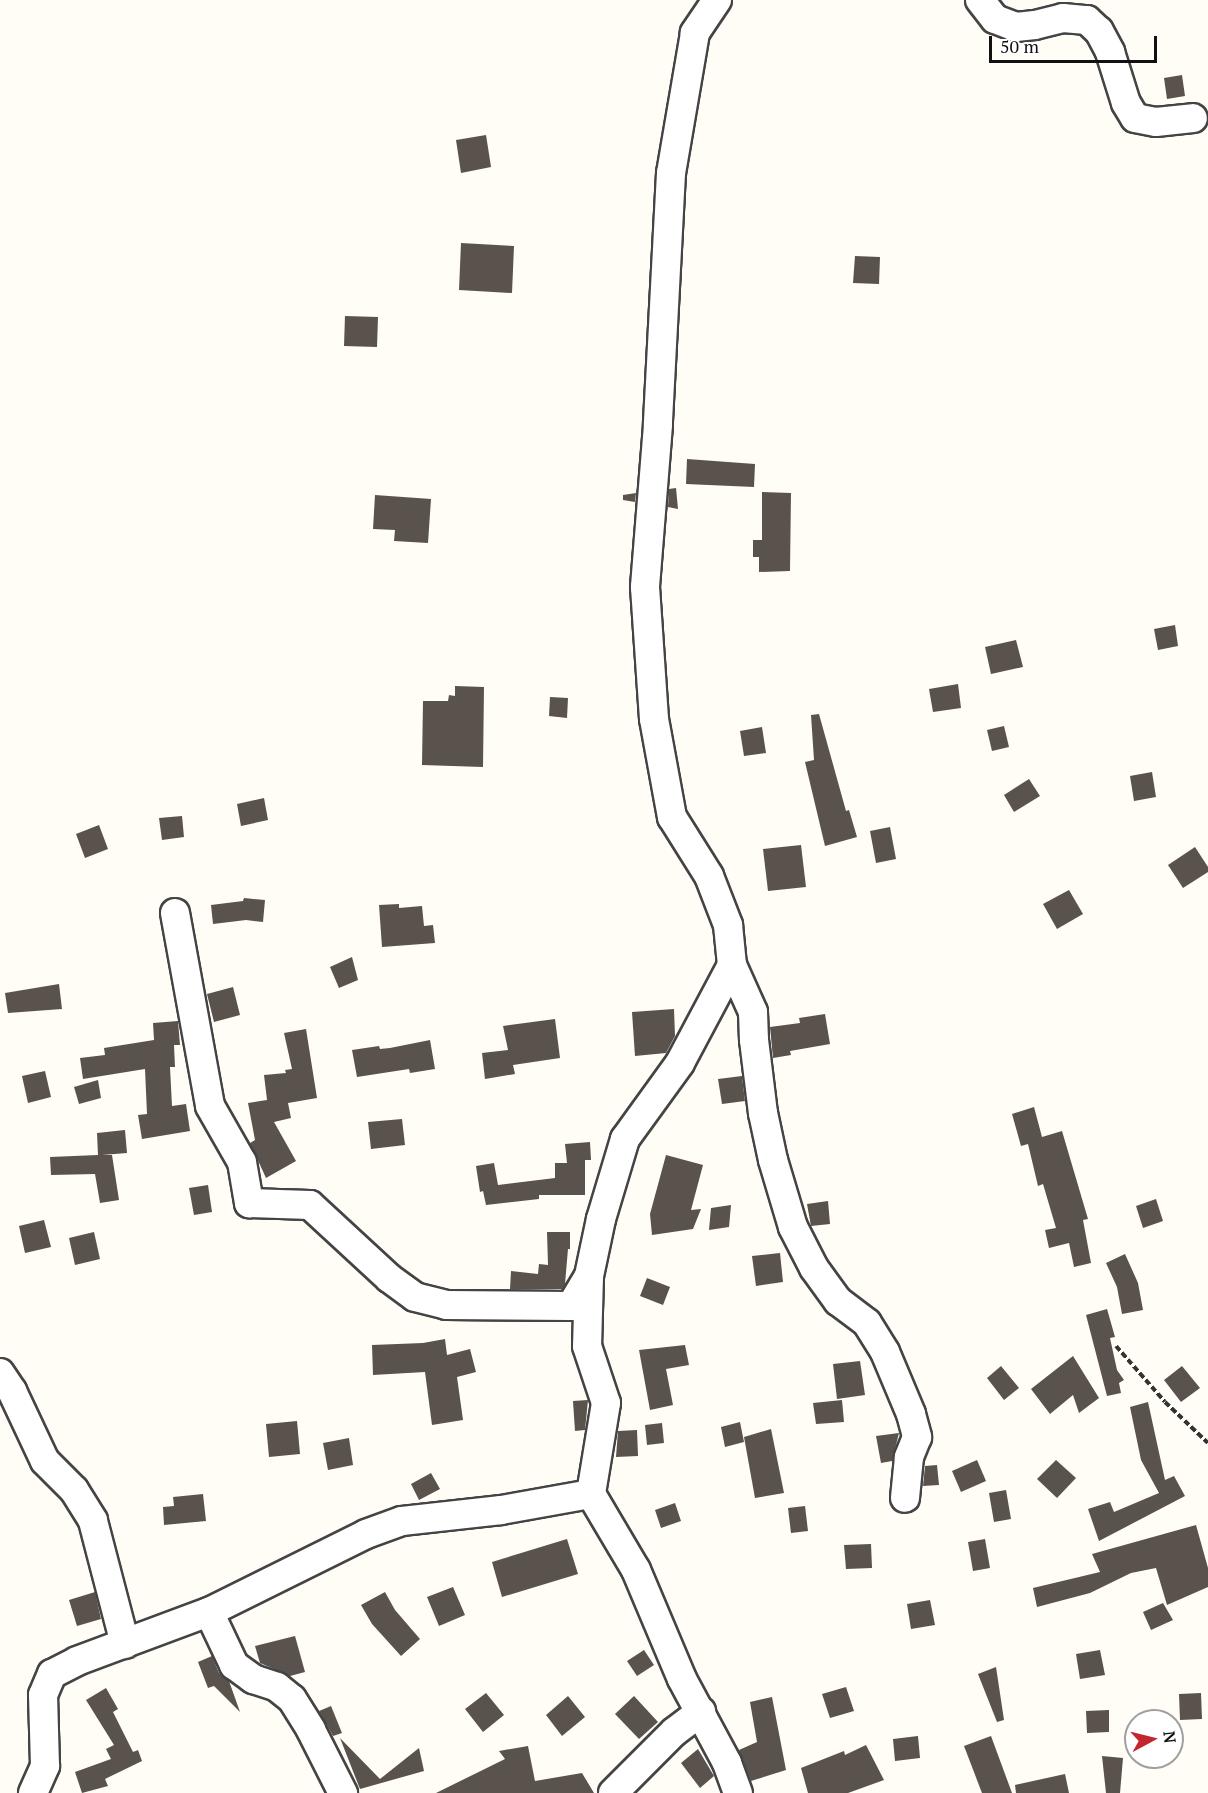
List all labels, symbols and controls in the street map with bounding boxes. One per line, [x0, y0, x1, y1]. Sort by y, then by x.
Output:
scale bar [992, 24, 1160, 62]
text: 50 m [1000, 34, 1039, 58]
north arrow [1124, 1709, 1184, 1769]
text: N [1158, 1730, 1182, 1744]

